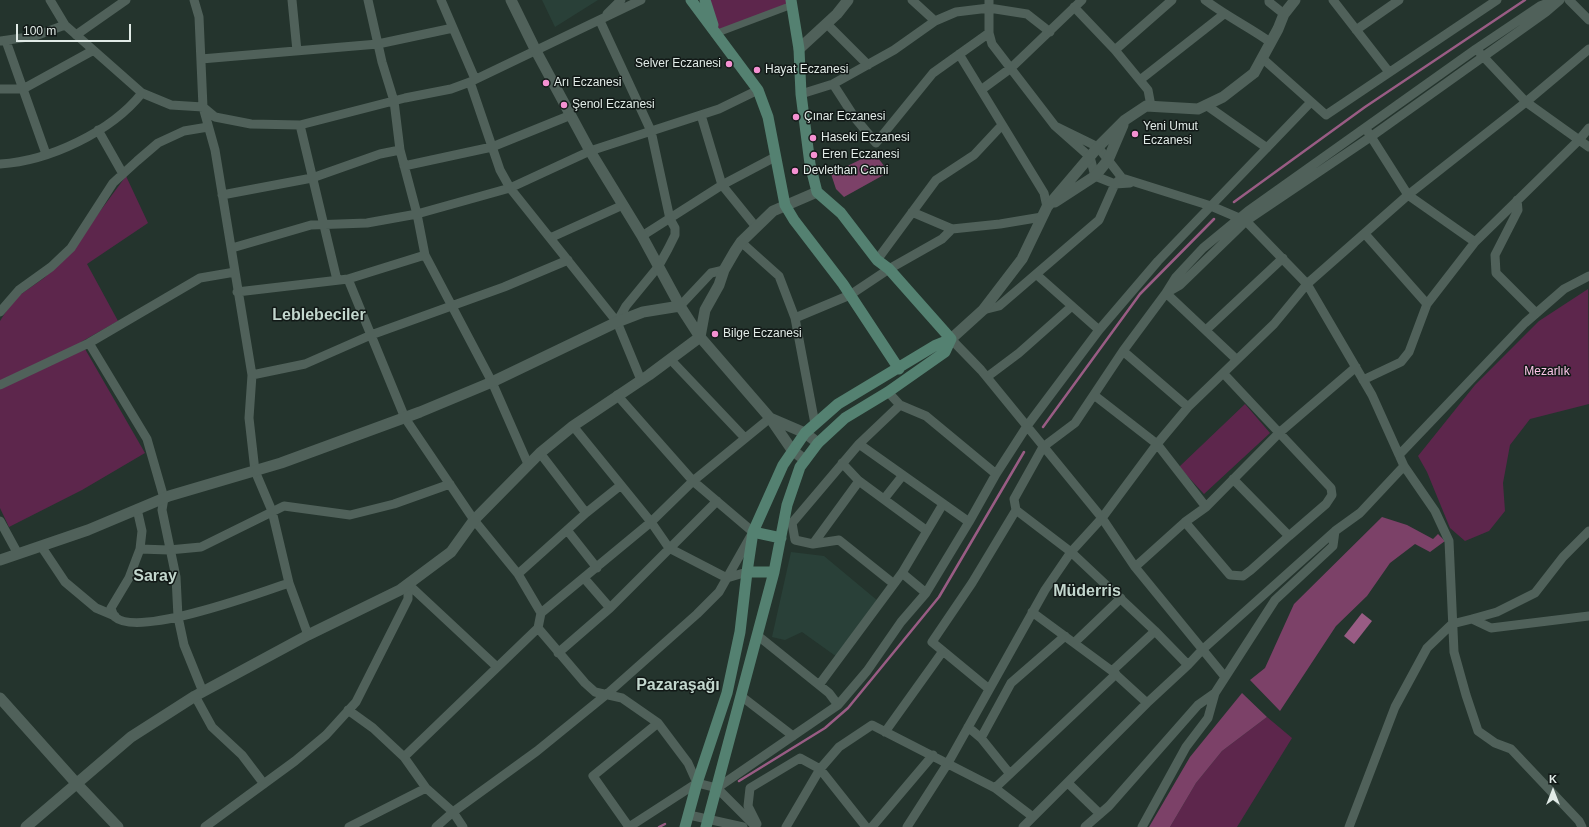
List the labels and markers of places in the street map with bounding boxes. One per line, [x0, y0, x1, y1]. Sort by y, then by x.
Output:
place label: Selver Eczanesi [635, 57, 721, 71]
marker: Selver Eczanesi [724, 59, 734, 69]
place label: Hayat Eczanesi [765, 63, 848, 77]
marker: Hayat Eczanesi [752, 65, 762, 75]
place label: Arı Eczanesi [554, 76, 621, 90]
marker: Arı Eczanesi [541, 78, 551, 88]
place label: Şenol Eczanesi [572, 98, 655, 112]
marker: Şenol Eczanesi [559, 100, 569, 110]
place label: Çınar Eczanesi [804, 110, 885, 124]
marker: Çınar Eczanesi [791, 112, 801, 122]
place label: Yeni Umut Eczanesi [1143, 120, 1198, 148]
marker: Yeni Umut Eczanesi [1130, 129, 1140, 139]
place label: Haseki Eczanesi [821, 131, 910, 145]
marker: Haseki Eczanesi [808, 133, 818, 143]
place label: Eren Eczanesi [822, 148, 899, 162]
marker: Eren Eczanesi [809, 150, 819, 160]
place label: Devlethan Cami [803, 164, 888, 178]
marker: Devlethan Cami [790, 166, 800, 176]
place label: Bilge Eczanesi [723, 327, 802, 341]
marker: Bilge Eczanesi [710, 329, 720, 339]

